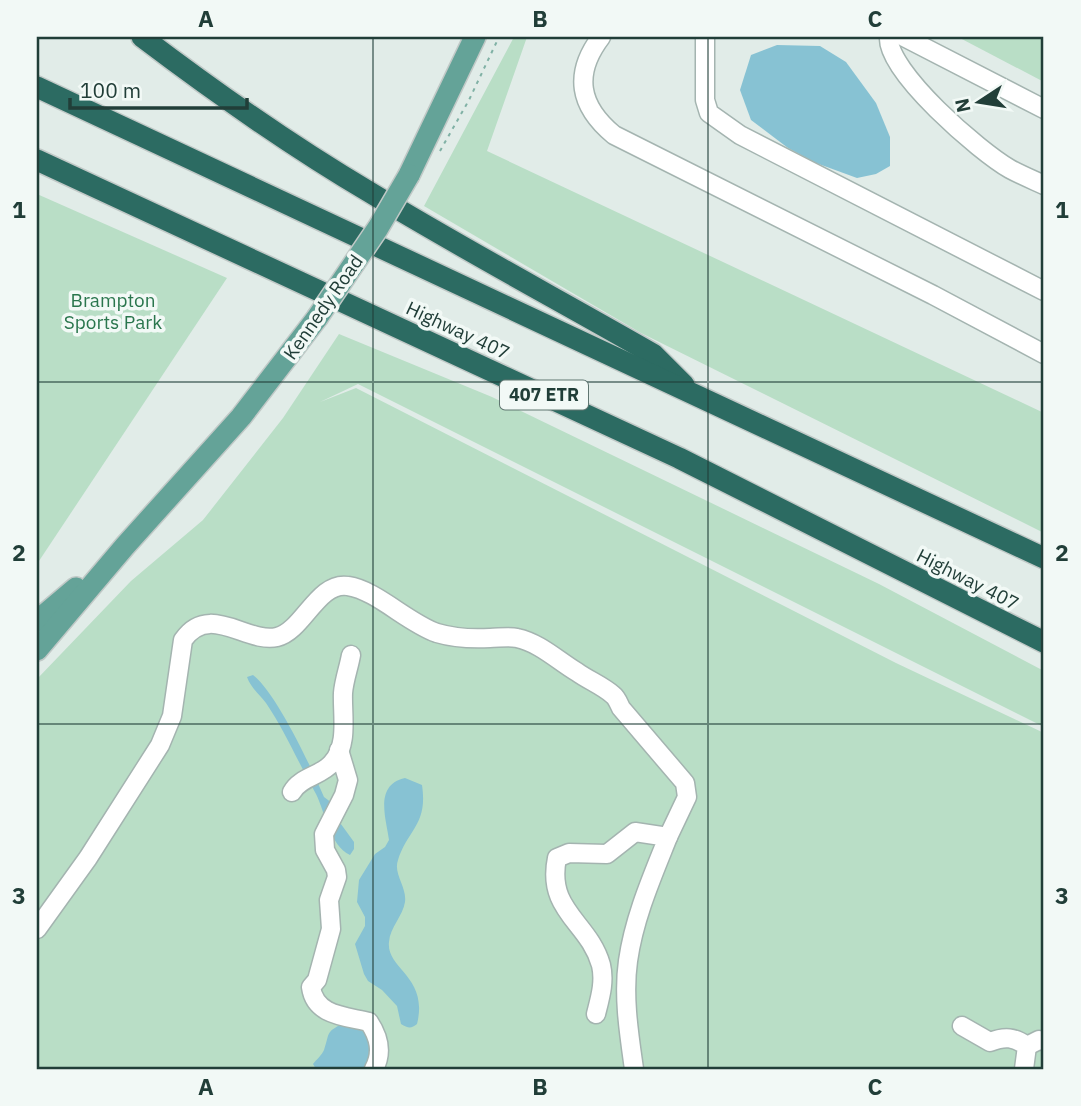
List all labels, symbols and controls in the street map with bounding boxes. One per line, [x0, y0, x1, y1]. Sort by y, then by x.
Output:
text: A [198, 3, 214, 33]
text: B [532, 3, 548, 33]
text: C [868, 3, 883, 33]
scale bar [70, 66, 247, 110]
north arrow [944, 66, 1014, 136]
text: 100 m [80, 76, 141, 104]
text: N [949, 96, 976, 115]
text: 1 [12, 194, 26, 224]
text: 1 [1055, 194, 1069, 224]
street label: Kennedy Road [278, 250, 368, 364]
park label: Brampton Sports Park [64, 288, 162, 334]
street label: Highway 407 [402, 296, 514, 364]
road number: 407 ETR [500, 380, 588, 410]
text: 2 [12, 537, 26, 567]
text: 2 [1055, 537, 1069, 567]
street label: Highway 407 [913, 543, 1023, 615]
text: 3 [12, 880, 26, 910]
text: 3 [1055, 880, 1069, 910]
text: A [198, 1071, 214, 1101]
text: B [532, 1071, 548, 1101]
text: C [868, 1071, 883, 1101]

